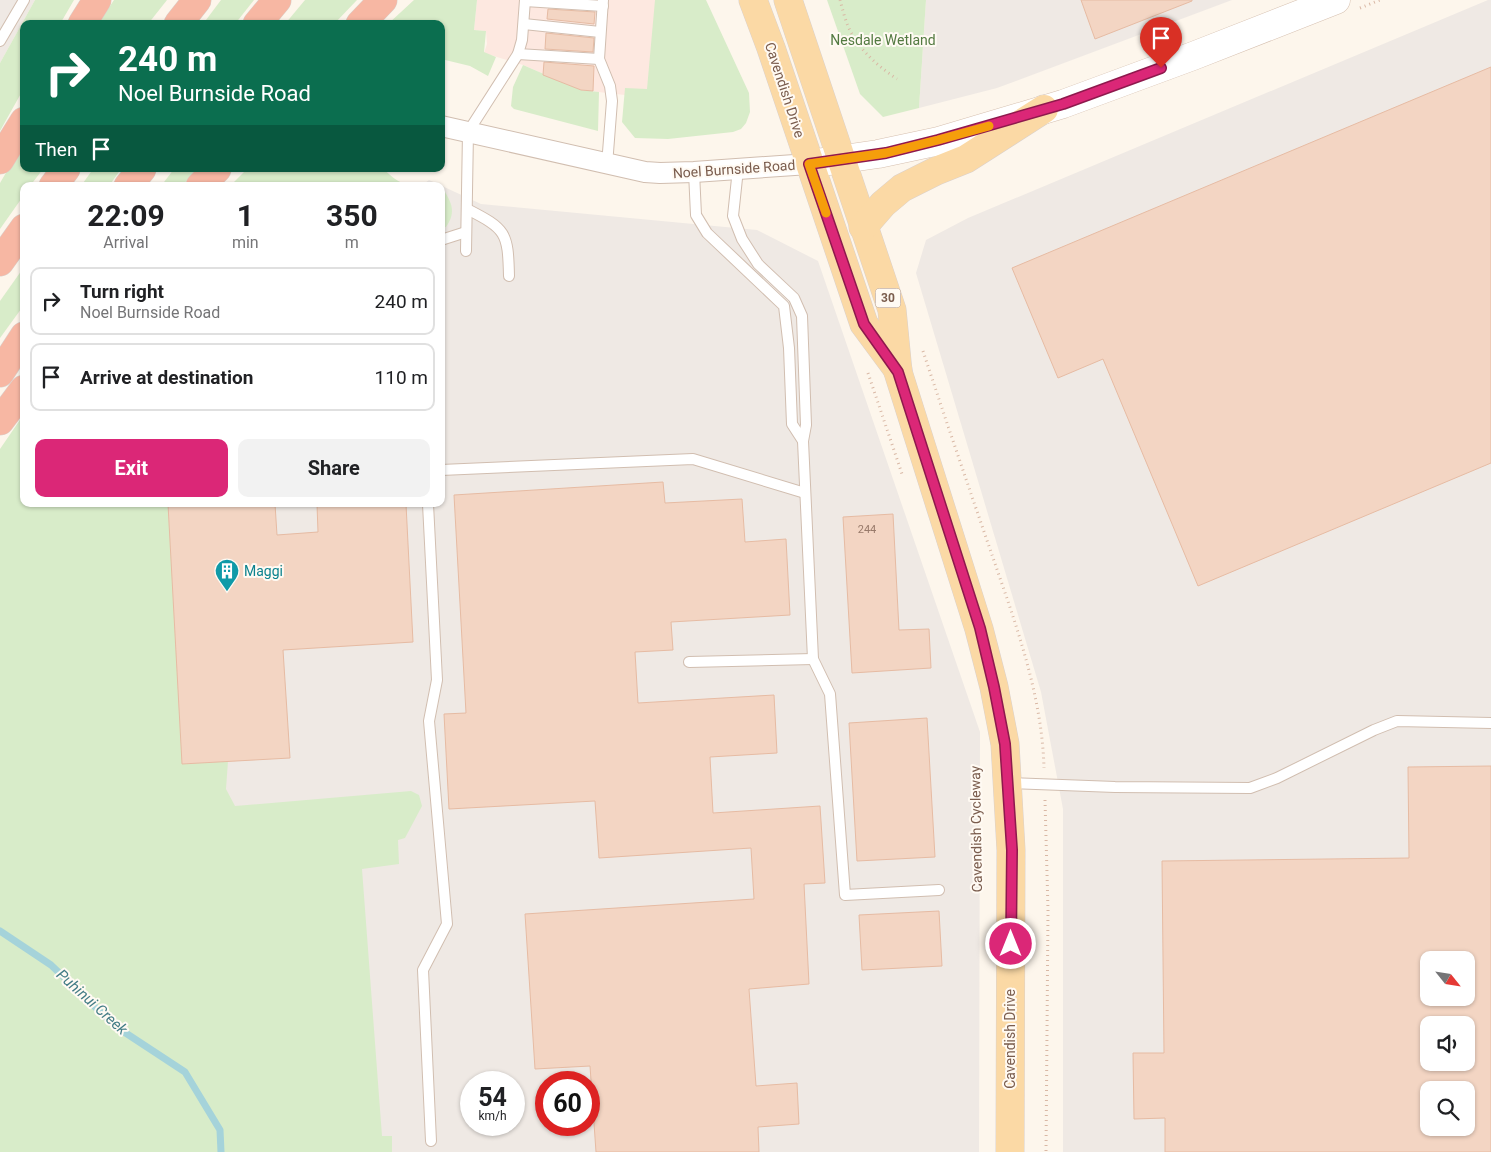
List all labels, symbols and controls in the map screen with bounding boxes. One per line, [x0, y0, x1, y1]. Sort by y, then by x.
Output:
pin [1140, 17, 1182, 68]
icon: arrive [1147, 24, 1175, 52]
park label: Nesdale Wetland [830, 32, 936, 48]
text: 240 m [118, 39, 217, 80]
icon: right [35, 40, 100, 105]
street label: Cavendish Drive [762, 40, 808, 140]
text: Noel Burnside Road [118, 81, 311, 106]
icon: arrive [87, 135, 115, 163]
text: Then [35, 138, 77, 161]
street label: Noel Burnside Road [672, 157, 796, 181]
text: 22:09 [87, 198, 165, 233]
text: 1 [237, 198, 254, 233]
text: 350 [326, 198, 378, 233]
text: Arrival [103, 233, 149, 252]
text: min [232, 233, 259, 252]
text: m [345, 233, 359, 252]
text: Turn right [80, 280, 164, 303]
icon: right [37, 287, 65, 315]
road number: 30 [876, 288, 900, 308]
text: 240 m [375, 290, 428, 313]
text: Noel Burnside Road [80, 303, 220, 322]
icon: arrive [37, 363, 65, 391]
text: Arrive at destination [80, 366, 253, 389]
text: 110 m [375, 366, 428, 389]
button: Exit [35, 439, 228, 497]
button: Share [238, 439, 430, 497]
house number: 244 [858, 523, 876, 536]
building icon: Maggi [214, 558, 240, 592]
place label: Maggi [244, 563, 283, 579]
street label: Cavendish Cycleway [967, 765, 985, 892]
position arrow [984, 917, 1036, 969]
north arrow [1420, 951, 1475, 1006]
map controls [1420, 951, 1475, 1136]
water label: Puhinui Creek [53, 966, 132, 1039]
street label: Cavendish Drive [1002, 989, 1018, 1089]
button: sound [1420, 1016, 1475, 1071]
speed limit sign: 60 [535, 1071, 600, 1136]
button: search [1420, 1081, 1475, 1136]
text: 54 [478, 1083, 507, 1112]
text: km/h [478, 1109, 507, 1123]

